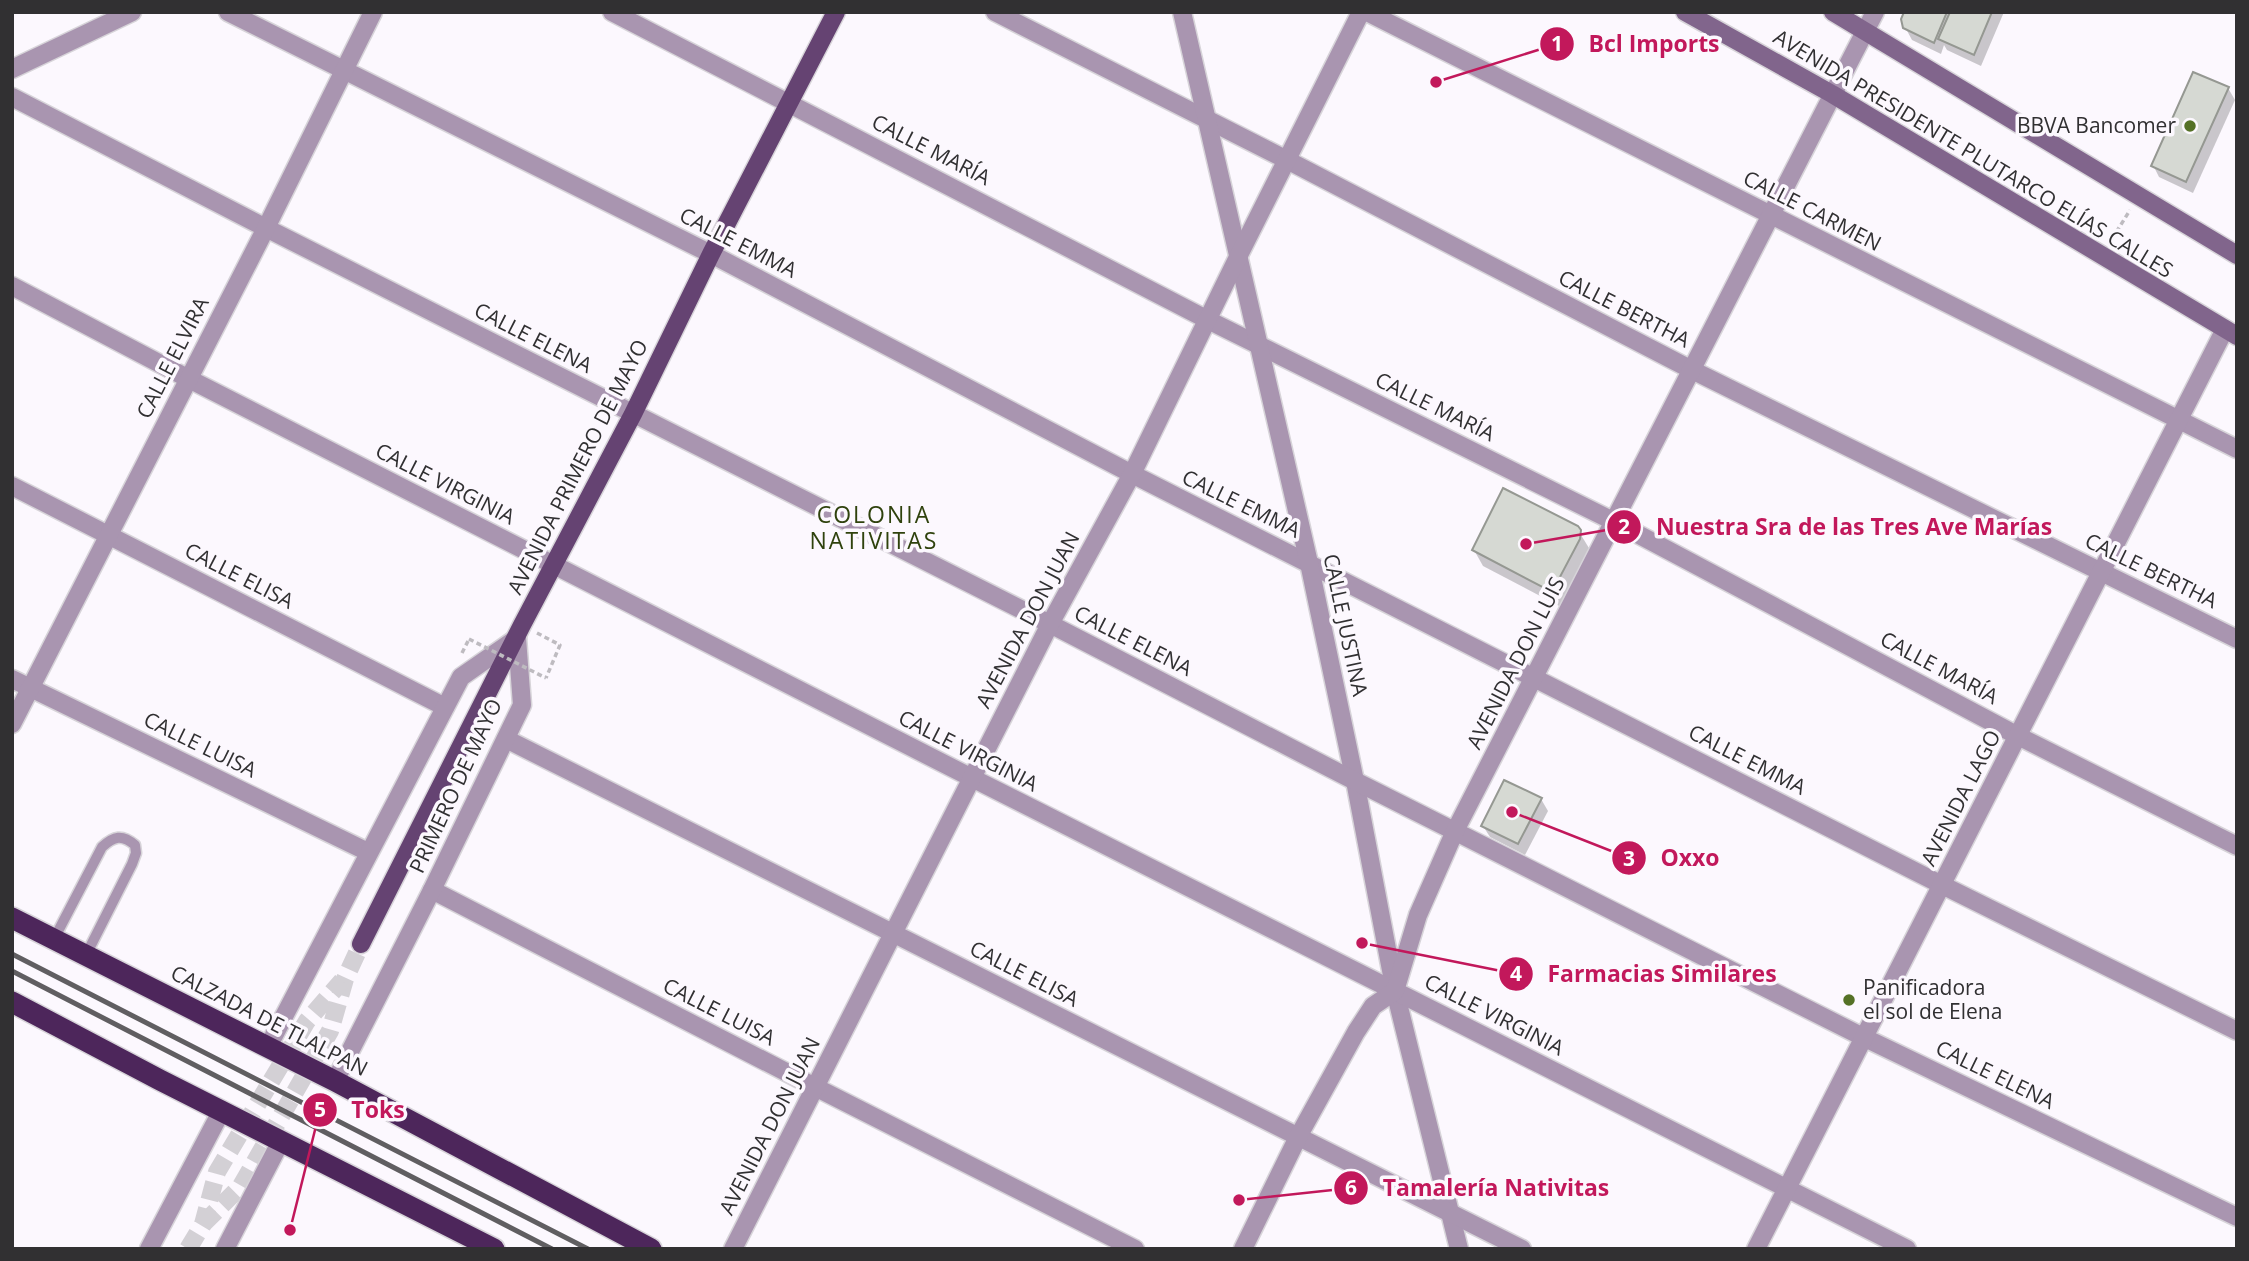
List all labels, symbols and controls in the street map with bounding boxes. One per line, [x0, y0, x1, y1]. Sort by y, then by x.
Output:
callout: Bcl Imports [1539, 22, 1734, 66]
street label: AVENIDA PRESIDENTE PLUTARCO ELÍAS CALLES [1769, 22, 2178, 284]
text: Bcl Imports [1588, 27, 1720, 59]
text: 1 [1551, 29, 1563, 57]
street label: CALLE MARÍA [867, 107, 996, 191]
place label: BBVA Bancomer [2017, 111, 2176, 139]
marker: BBVA Bancomer [2182, 118, 2198, 134]
street label: CALLE CARMEN [1739, 163, 1886, 257]
street label: CALLE EMMA [675, 201, 803, 284]
street label: CALLE BERTHA [1554, 263, 1696, 354]
street label: CALLE ELVIRA [129, 291, 215, 423]
street label: CALLE ELENA [470, 295, 598, 379]
street label: AVENIDA PRIMERO DE MAYO [501, 334, 654, 599]
street label: CALLE MARÍA [1371, 365, 1501, 447]
street label: CALLE VIRGINIA [371, 436, 521, 531]
street label: CALLE EMMA [1178, 462, 1306, 544]
district label: COLONIA NATIVITAS [810, 498, 938, 556]
callout: Nuestra Sra de las Tres Ave Marías [1607, 505, 2066, 549]
text: Nuestra Sra de las Tres Ave Marías [1656, 510, 2052, 542]
text: 2 [1618, 512, 1630, 540]
street label: AVENIDA DON JUAN [969, 526, 1085, 713]
street label: CALLE BERTHA [2081, 526, 2223, 615]
street label: CALLE ELISA [180, 536, 299, 615]
street label: CALLE JUSTINA [1317, 551, 1375, 699]
street label: AVENIDA DON LUIS [1460, 572, 1571, 753]
street label: CALLE ELENA [1070, 598, 1198, 682]
street label: CALLE MARÍA [1876, 624, 2004, 710]
street label: PRIMERO DE MAYO [402, 694, 508, 877]
street label: CALLE VIRGINIA [894, 703, 1044, 798]
street label: CALLE LUISA [139, 705, 262, 784]
street label: CALLE EMMA [1684, 718, 1812, 801]
street label: AVENIDA LAGO [1914, 725, 2006, 870]
callout: Oxxo [1611, 836, 1733, 880]
text: Oxxo [1660, 841, 1720, 873]
text: 3 [1623, 844, 1635, 872]
street label: CALLE ELISA [965, 934, 1084, 1013]
callout: Farmacias Similares [1498, 952, 1791, 996]
text: Farmacias Similares [1547, 957, 1777, 989]
street label: CALZADA DE TLALPAN [166, 958, 373, 1082]
text: 4 [1510, 959, 1522, 987]
street label: CALLE VIRGINIA [1420, 967, 1570, 1062]
street label: CALLE LUISA [659, 971, 781, 1052]
place label: Panificadora el sol de Elena [1863, 973, 2002, 1025]
marker: Panificadora el sol de Elena [1841, 992, 1857, 1008]
street label: AVENIDA DON JUAN [712, 1032, 826, 1219]
street label: CALLE ELENA [1931, 1033, 2060, 1115]
callout: Toks [303, 1088, 419, 1132]
text: Toks [351, 1093, 405, 1125]
text: 5 [314, 1095, 326, 1123]
callout: Tamalería Nativitas [1333, 1166, 1623, 1210]
text: Tamalería Nativitas [1383, 1171, 1609, 1203]
text: 6 [1345, 1173, 1357, 1201]

